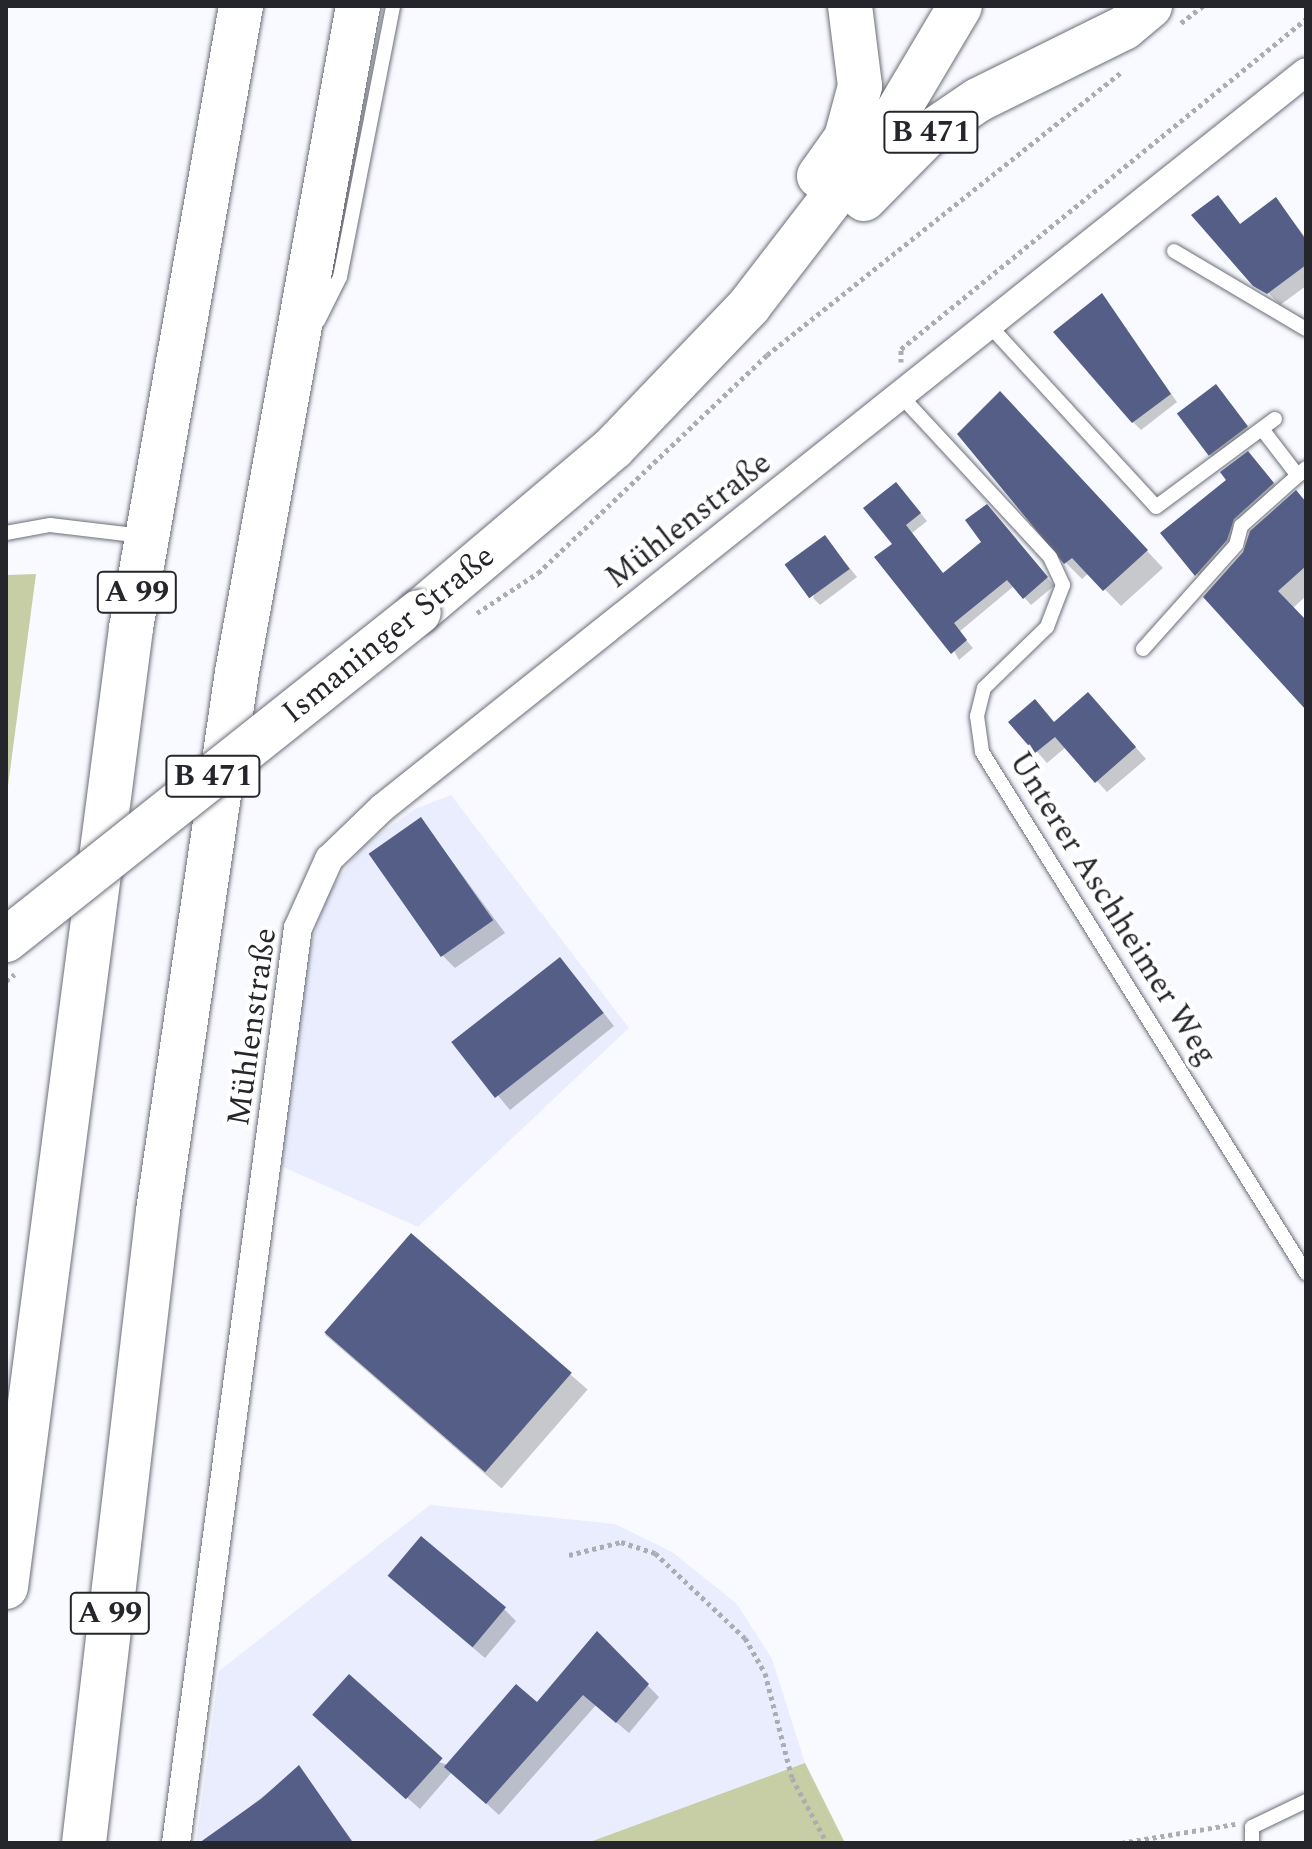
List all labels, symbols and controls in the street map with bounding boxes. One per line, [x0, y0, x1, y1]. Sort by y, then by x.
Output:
road number: B 471 [883, 106, 979, 158]
street label: Mühlenstraße [599, 444, 779, 598]
street label: Ismaninger Straße [275, 538, 503, 732]
road number: A 99 [95, 566, 179, 618]
street label: Unterer Aschheimer Weg [1000, 745, 1224, 1073]
road number: B 471 [165, 750, 261, 802]
street label: Mühlenstraße [220, 926, 286, 1128]
road number: A 99 [68, 1587, 152, 1639]

